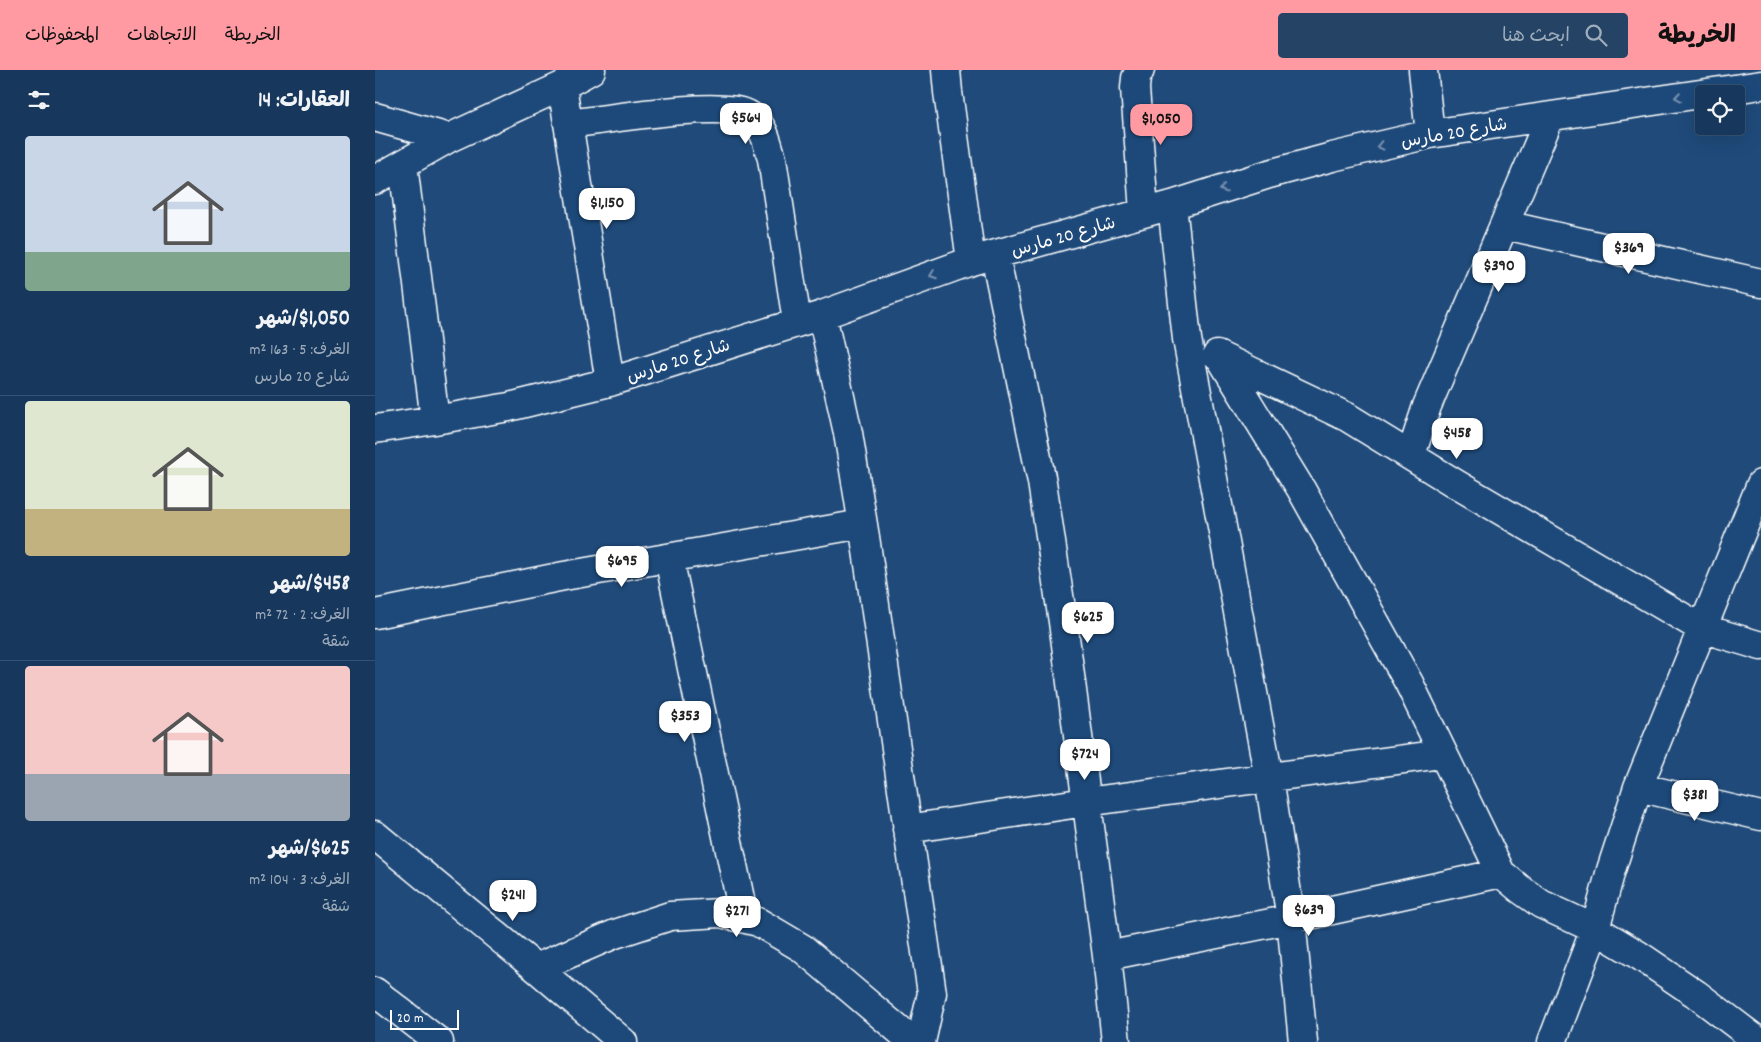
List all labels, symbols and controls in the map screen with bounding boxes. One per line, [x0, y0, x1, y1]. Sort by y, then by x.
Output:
search box [1278, 13, 1628, 58]
text: الخريطة [1658, 20, 1736, 54]
icon: search [1582, 21, 1610, 49]
text: المحفوظات [25, 24, 99, 49]
text: الاتجاهات [127, 24, 197, 49]
text: الخريطة [225, 24, 281, 49]
text: ابحث هنا [1502, 24, 1570, 51]
map controls [1695, 85, 1745, 135]
button: locate [1695, 85, 1745, 135]
icon: filters [25, 86, 53, 114]
text: العقارات: 14 [258, 87, 350, 117]
one-way arrow [1674, 92, 1683, 102]
pin: $564 [716, 102, 776, 145]
pin: $1,050 [1120, 104, 1202, 146]
text: $564 [731, 107, 761, 130]
text: $1,050 [1141, 108, 1181, 131]
street label: شارع 20 مارس [1399, 113, 1510, 156]
one-way arrow [1375, 140, 1384, 151]
icon: home [143, 168, 233, 258]
one-way arrow [1220, 183, 1228, 193]
pin: $1,150 [566, 188, 648, 230]
text: $1,150 [590, 192, 624, 215]
street label: شارع 20 مارس [1009, 212, 1119, 265]
pin: $369 [1599, 232, 1659, 275]
text: $369 [1614, 237, 1644, 260]
pin: $390 [1469, 250, 1529, 293]
text: $390 [1483, 255, 1515, 278]
one-way arrow [929, 269, 938, 279]
text: $1,050/شهر [257, 305, 350, 335]
street label: شارع 20 مارس [624, 334, 734, 391]
text: الغرف: 5 · 163 m² [249, 339, 350, 362]
text: شارع 20 مارس [254, 366, 350, 389]
pin: $458 [1427, 418, 1487, 460]
text: $458 [1443, 422, 1471, 445]
icon: home [143, 434, 233, 524]
pin: $695 [592, 546, 652, 588]
text: $695 [607, 550, 637, 573]
text: $458/شهر [272, 570, 350, 600]
pin: $625 [1058, 602, 1118, 644]
text: الغرف: 2 · 72 m² [255, 604, 350, 627]
text: $625 [1073, 606, 1103, 629]
text: شقة [322, 631, 350, 654]
icon: home [143, 699, 233, 789]
pin: $353 [655, 700, 715, 743]
text: $353 [670, 705, 700, 728]
pin: $724 [1055, 738, 1115, 781]
text: $724 [1071, 743, 1099, 766]
pin: $381 [1665, 780, 1725, 822]
text: $381 [1682, 784, 1708, 807]
text: $625/شهر [269, 835, 350, 865]
text: الغرف: 3 · 104 m² [249, 869, 350, 892]
pin: $241 [483, 880, 543, 922]
text: $241 [500, 884, 526, 907]
pin: $639 [1279, 894, 1339, 937]
text: شقة [322, 896, 350, 919]
pin: $271 [707, 896, 767, 938]
text: $639 [1294, 899, 1324, 922]
text: $271 [725, 900, 749, 923]
scale bar [390, 1007, 459, 1030]
text: 20 m [397, 1009, 424, 1029]

